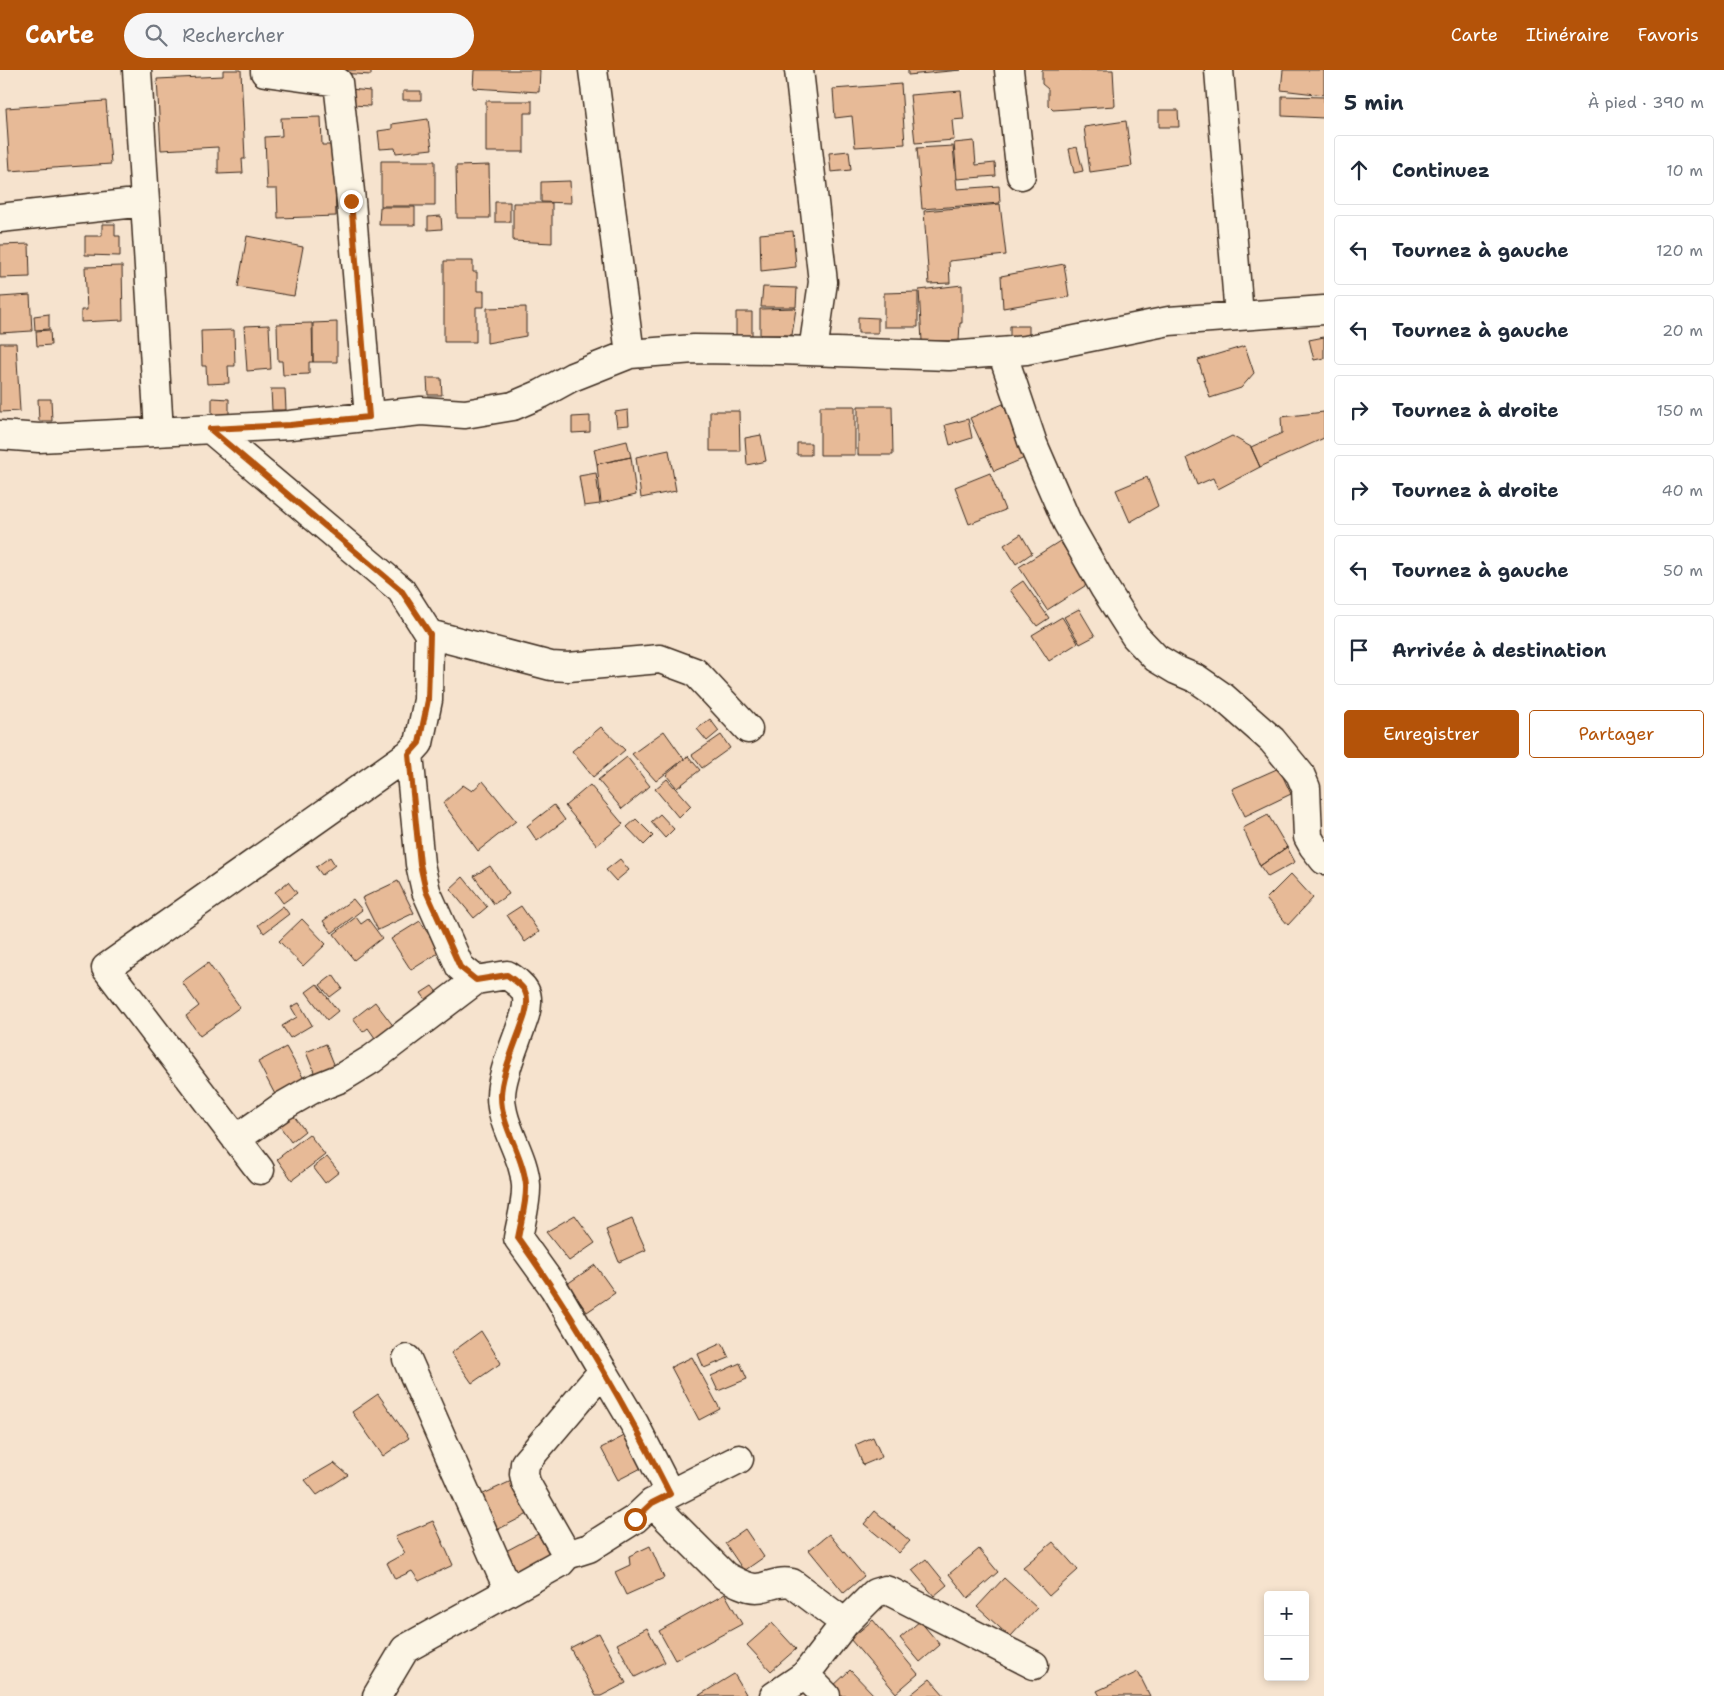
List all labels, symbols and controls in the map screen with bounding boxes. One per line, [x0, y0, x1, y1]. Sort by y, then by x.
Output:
search box [124, 13, 474, 58]
text: Carte [25, 19, 94, 51]
icon: search [142, 21, 170, 49]
text: Rechercher [182, 23, 285, 48]
text: Carte [1451, 23, 1498, 47]
text: Itinéraire [1526, 23, 1610, 47]
text: Favoris [1638, 23, 1699, 47]
text: 5 min [1344, 89, 1404, 117]
text: À pied · 390 m [1588, 92, 1704, 113]
icon: ahead [1345, 156, 1373, 184]
text: Continuez [1392, 158, 1490, 183]
text: 10 m [1666, 160, 1703, 181]
route end [340, 190, 363, 213]
icon: left [1345, 236, 1373, 264]
text: Tournez à gauche [1392, 238, 1569, 263]
text: 120 m [1656, 240, 1703, 261]
icon: left [1345, 316, 1373, 344]
text: Tournez à gauche [1392, 318, 1569, 343]
text: 20 m [1662, 320, 1703, 341]
icon: right [1345, 396, 1373, 424]
text: Tournez à droite [1392, 398, 1559, 423]
text: 150 m [1656, 400, 1703, 421]
icon: right [1345, 476, 1373, 504]
text: Tournez à droite [1392, 478, 1559, 503]
text: 40 m [1661, 480, 1703, 501]
icon: left [1345, 556, 1373, 584]
text: Tournez à gauche [1392, 558, 1569, 583]
text: 50 m [1663, 560, 1703, 581]
icon: arrive [1345, 636, 1373, 664]
text: Arrivée à destination [1392, 638, 1606, 663]
button: Enregistrer [1344, 710, 1519, 758]
button: Partager [1529, 710, 1704, 758]
route start [624, 1508, 647, 1531]
map controls [1264, 1591, 1309, 1681]
button: + [1264, 1591, 1309, 1636]
button: − [1264, 1636, 1309, 1681]

